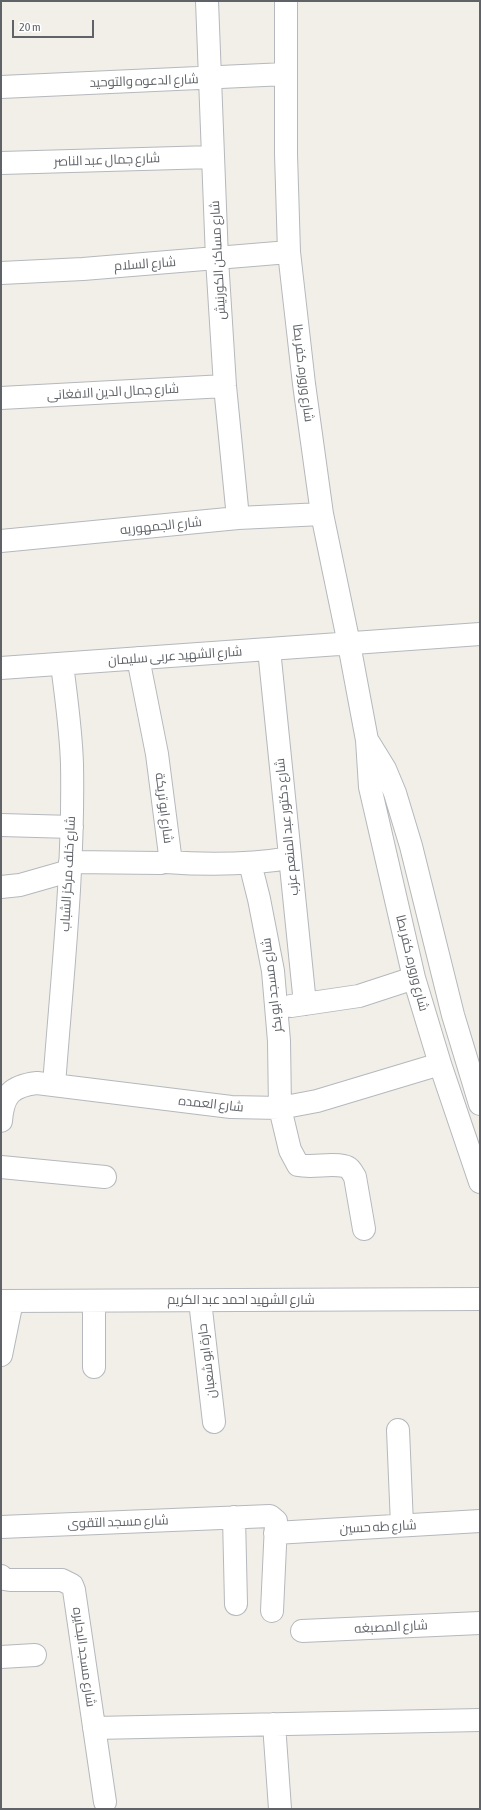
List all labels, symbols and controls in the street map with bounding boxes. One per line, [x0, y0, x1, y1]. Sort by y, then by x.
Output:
scale bar [14, 12, 96, 38]
text: 20 m [19, 20, 41, 34]
street label: شارع الدعوه والتوحيد [89, 71, 199, 91]
street label: شارع جمال عبد الناصر [54, 150, 160, 170]
street label: شارع مساكن الكورنيش [207, 200, 229, 320]
street label: شارع السلام [113, 254, 177, 274]
street label: شارع وروره, كفر بطا [289, 323, 317, 423]
street label: شارع جمال الدين الافغانى [46, 381, 180, 403]
street label: شارع الجمهوريه [119, 514, 203, 538]
street label: شارع الشهيد عربى سليمان [107, 644, 243, 668]
street label: شارع دكتور عبد المنعم عزب [272, 757, 302, 897]
street label: شارع ابو تريكة [152, 772, 176, 844]
street label: شارع خلف مركز الشباب [57, 816, 79, 932]
street label: شارع وروره, كفر بطا [392, 913, 432, 1013]
street label: شارع مسجد ابو بكر [258, 937, 286, 1033]
street label: شارع العمده [178, 1093, 244, 1115]
street label: شارع الشهيد احمد عبد الكريم [167, 1292, 315, 1308]
street label: حارة ابو شعبان [195, 1323, 219, 1399]
street label: شارع مسجد التقوى [67, 1512, 169, 1532]
street label: شارع طه حسين [339, 1517, 417, 1537]
street label: شارع مسجد البحايره [69, 1606, 99, 1708]
street label: شارع المصبغه [354, 1617, 428, 1637]

